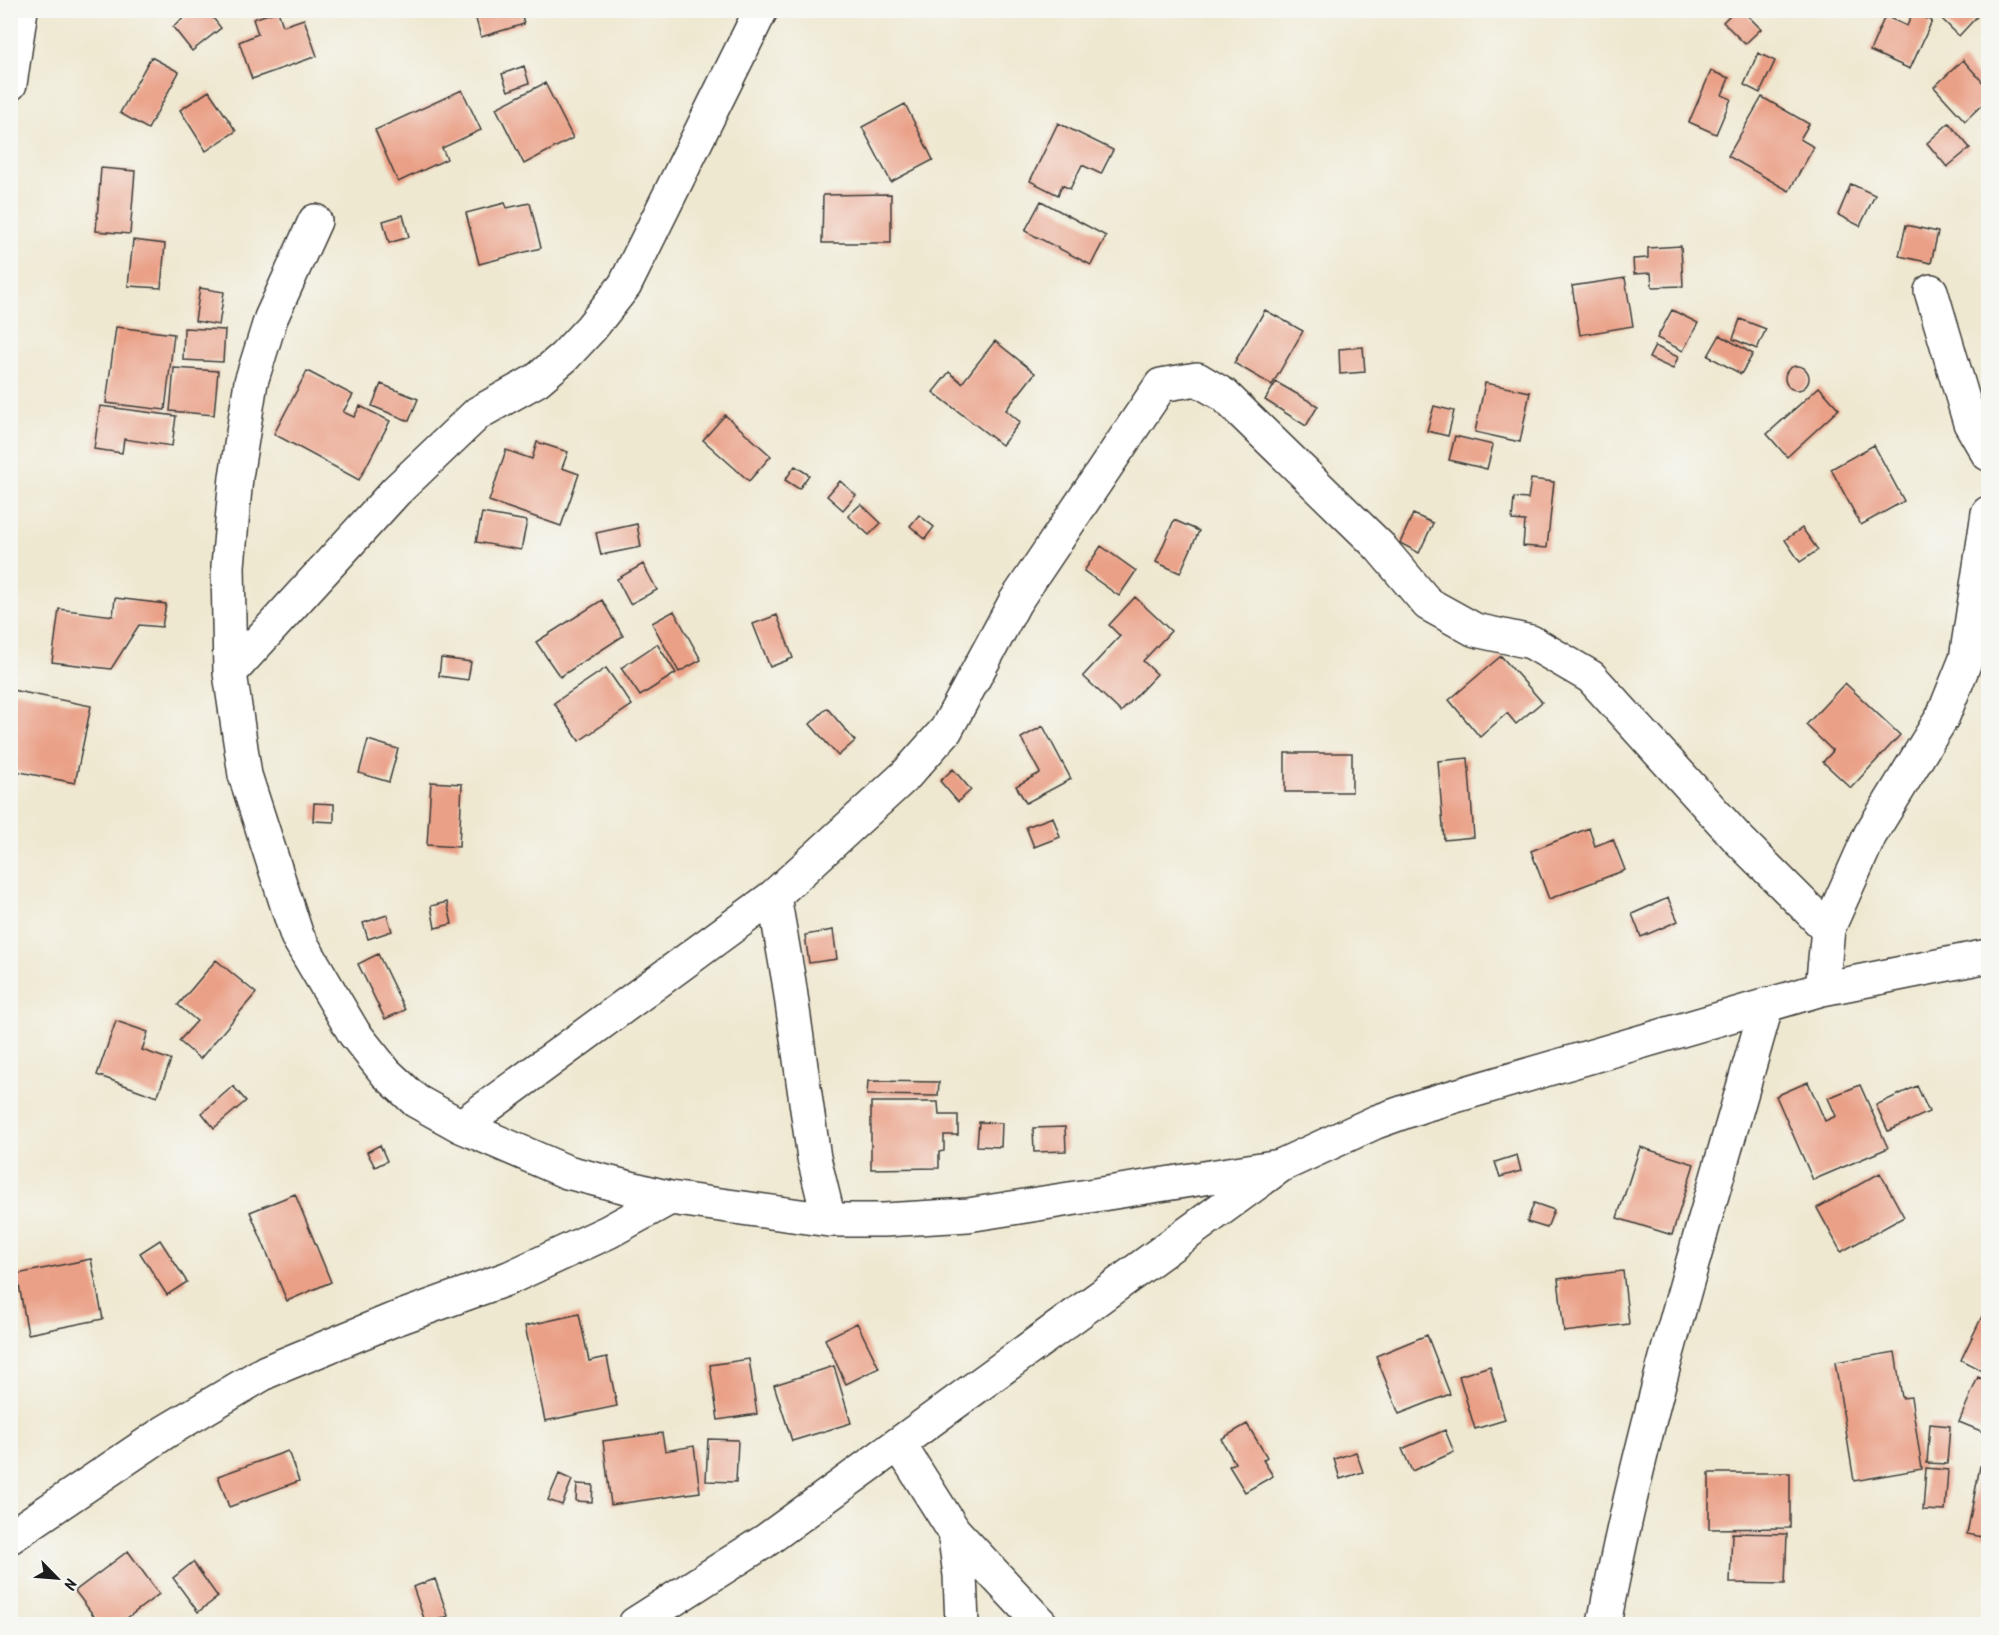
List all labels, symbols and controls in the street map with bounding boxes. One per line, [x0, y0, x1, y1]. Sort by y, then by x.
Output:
north arrow [27, 1548, 87, 1608]
text: N [56, 1574, 83, 1594]

